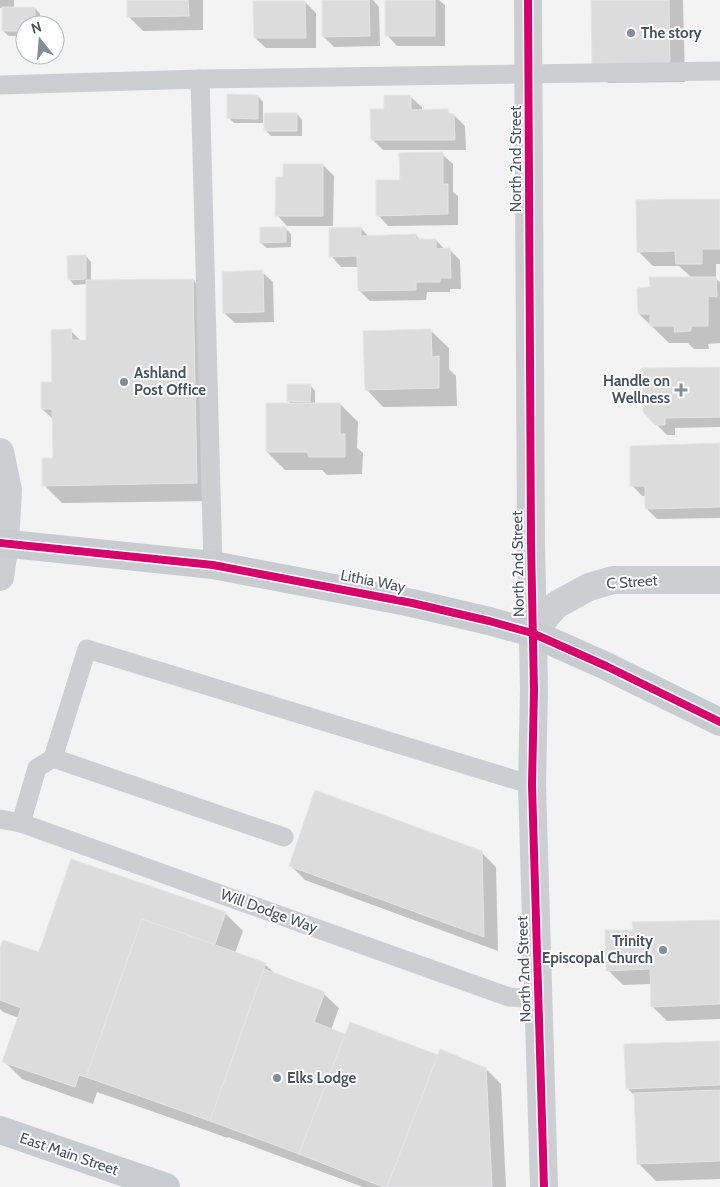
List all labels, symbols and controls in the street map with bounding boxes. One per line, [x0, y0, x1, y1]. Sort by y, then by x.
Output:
north arrow [15, 15, 65, 65]
text: N [29, 18, 44, 38]
place label: The story [641, 24, 703, 42]
marker: The story [625, 27, 637, 39]
street label: North 2nd Street [507, 106, 525, 212]
place label: Ashland Post Office [134, 364, 206, 399]
place label: Handle on Wellness [603, 372, 670, 407]
marker: Ashland Post Office [118, 376, 130, 388]
marker: Handle on Wellness [674, 383, 688, 397]
street label: North 2nd Street [508, 511, 528, 617]
street label: Lithia Way [339, 566, 407, 596]
street label: C Street [606, 571, 658, 593]
street label: Will Dodge Way [218, 885, 320, 937]
street label: North 2nd Street [513, 916, 535, 1022]
place label: Trinity Episcopal Church [542, 932, 654, 967]
marker: Trinity Episcopal Church [657, 944, 669, 956]
place label: Elks Lodge [287, 1069, 356, 1087]
marker: Elks Lodge [271, 1072, 283, 1084]
street label: East Main Street [17, 1129, 121, 1179]

